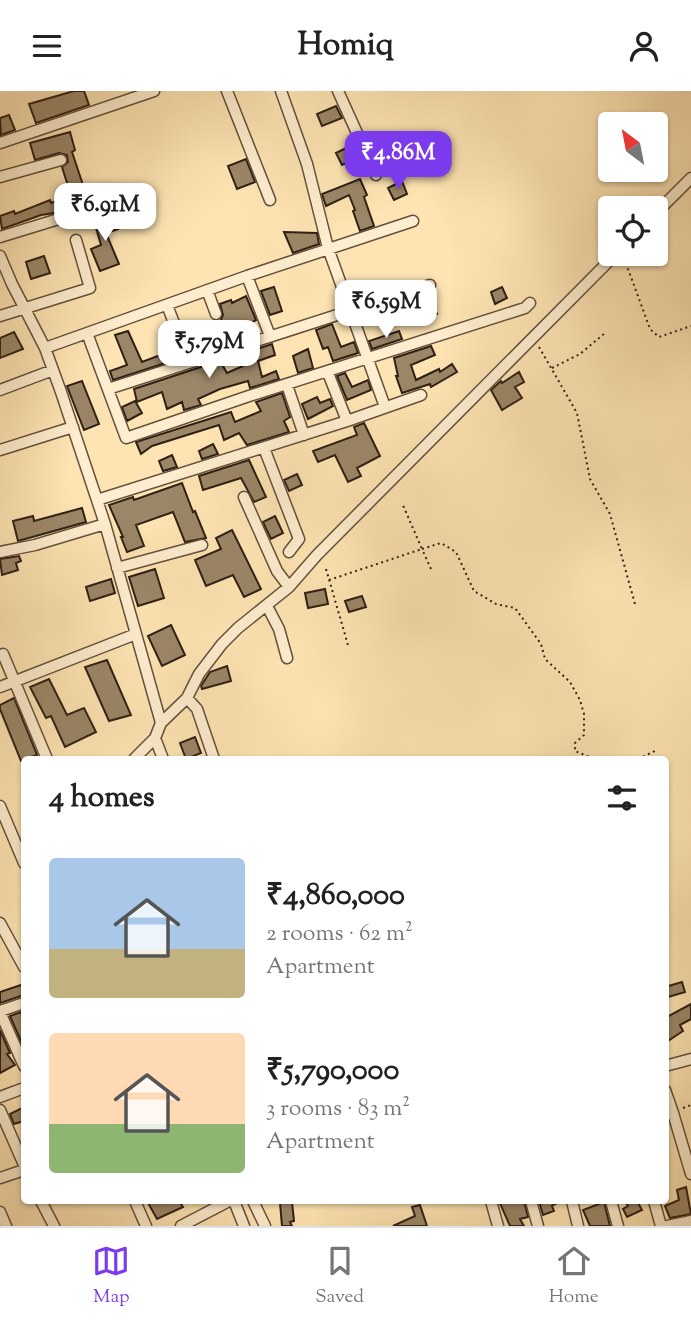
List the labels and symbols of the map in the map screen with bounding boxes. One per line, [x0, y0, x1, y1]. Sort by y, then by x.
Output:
north arrow [598, 112, 668, 182]
pin: ₹4.86M [341, 132, 455, 191]
pin: ₹6.91M [48, 183, 162, 243]
pin: ₹6.59M [329, 281, 443, 340]
pin: ₹5.79M [152, 321, 266, 380]

